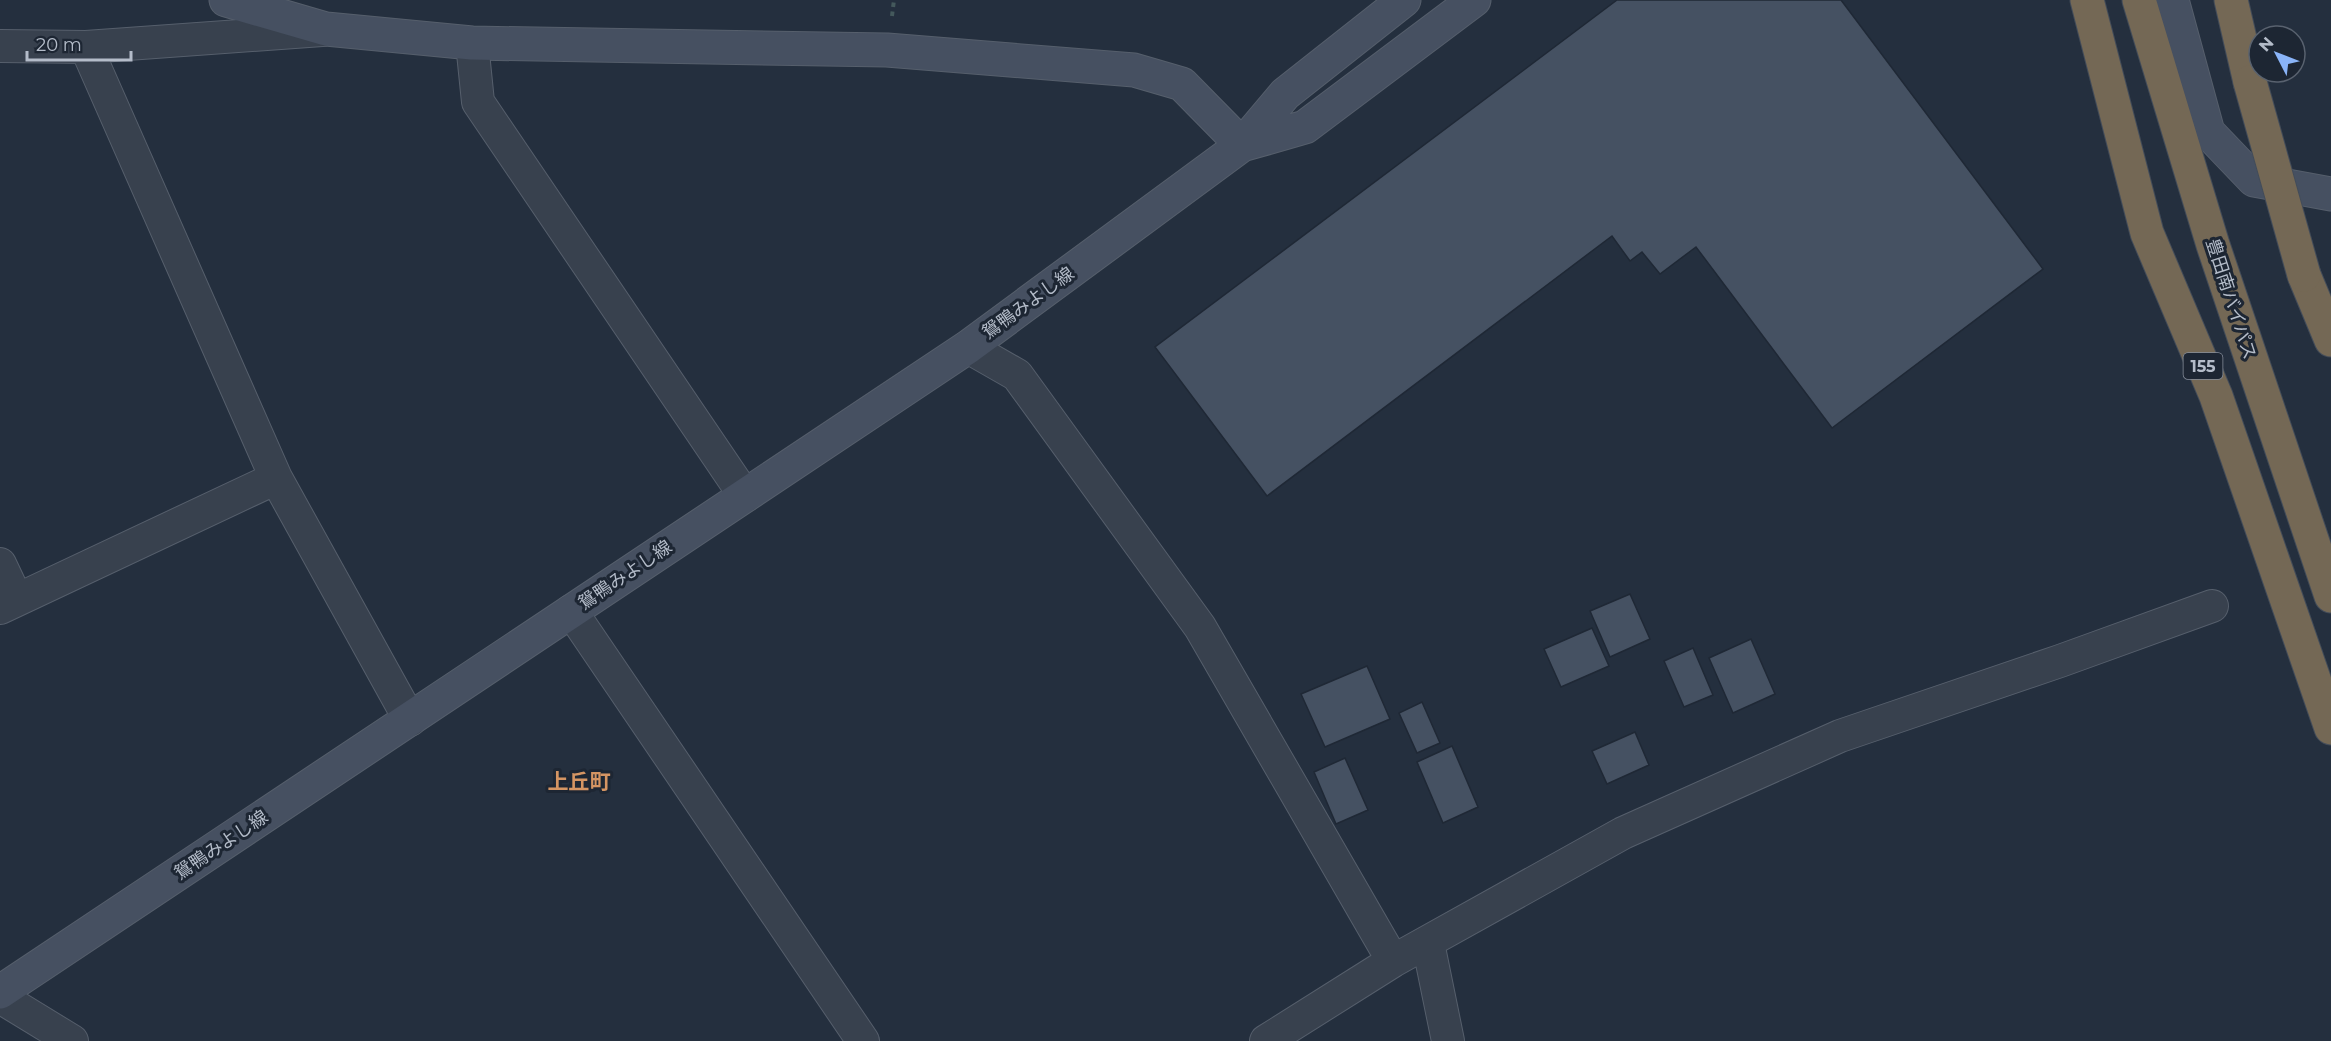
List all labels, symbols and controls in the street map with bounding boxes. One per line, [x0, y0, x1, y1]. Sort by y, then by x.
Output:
scale bar [27, 24, 130, 62]
north arrow [2247, 24, 2307, 84]
text: N [2255, 33, 2278, 55]
text: 20 m [36, 34, 82, 56]
street label: 豊田南バイパス [2201, 236, 2261, 362]
street label: 鴛鴨みよし線 [978, 262, 1078, 344]
road number: 155 [2184, 353, 2222, 379]
street label: 鴛鴨みよし線 [574, 536, 676, 614]
district label: 上丘町 [548, 769, 611, 794]
street label: 鴛鴨みよし線 [170, 806, 272, 884]

